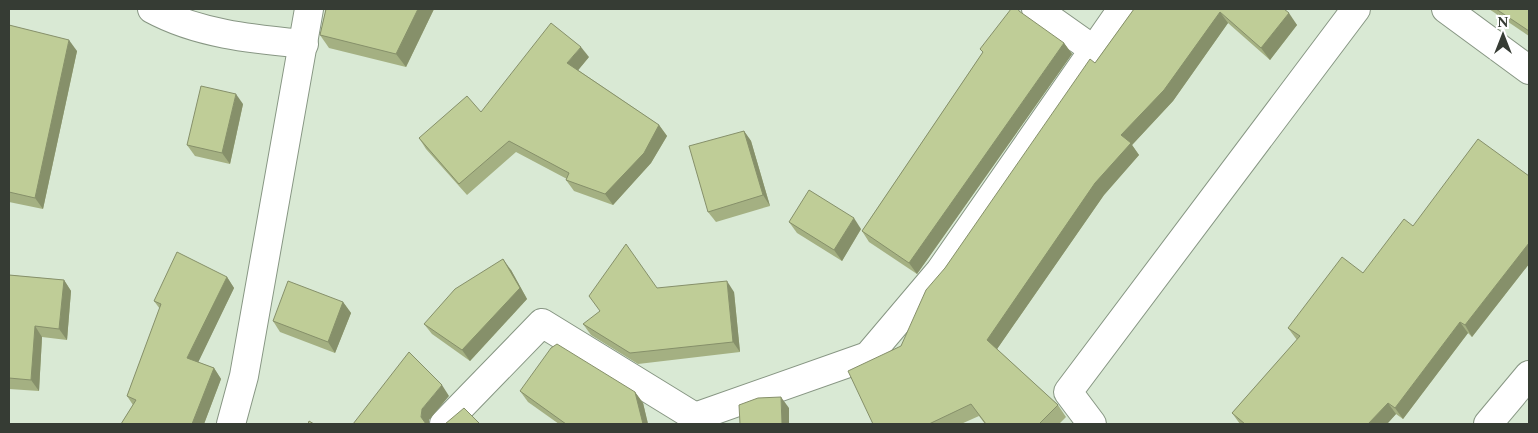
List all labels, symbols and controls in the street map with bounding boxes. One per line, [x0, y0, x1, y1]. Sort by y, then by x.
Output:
north arrow [1478, 10, 1528, 60]
text: N [1497, 12, 1509, 33]

